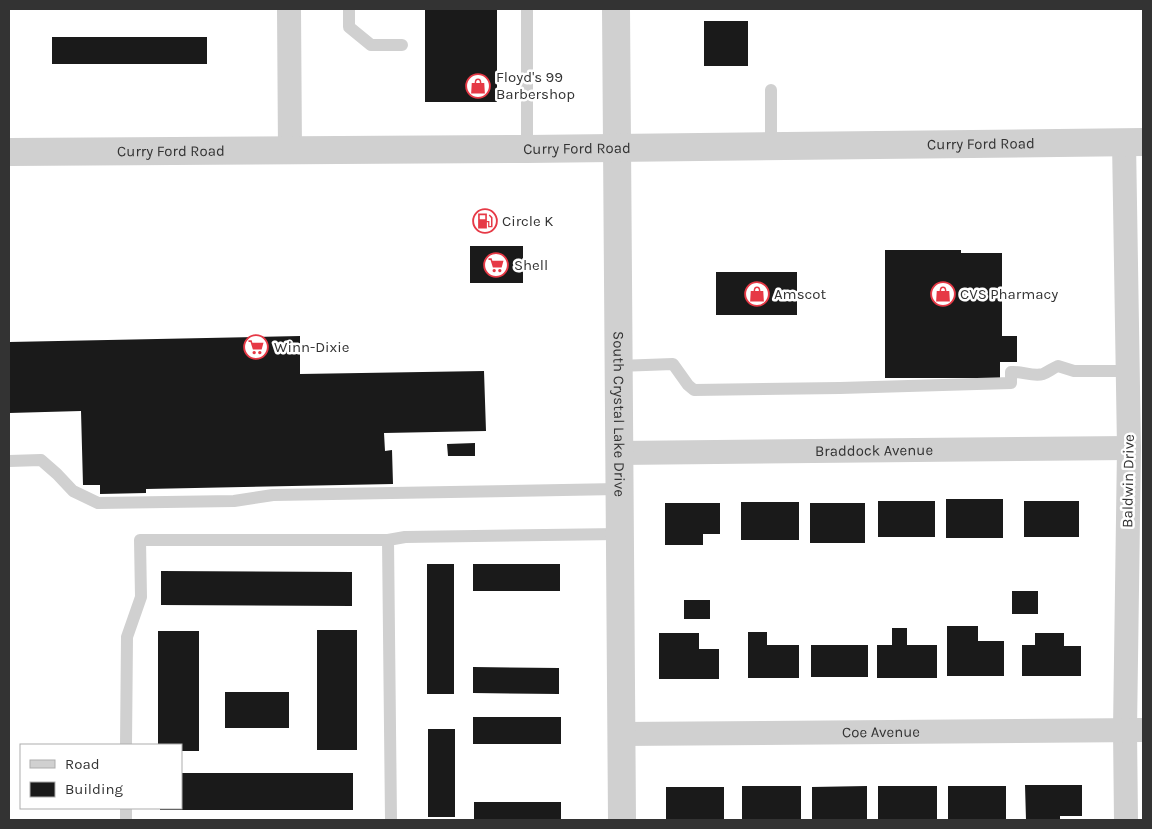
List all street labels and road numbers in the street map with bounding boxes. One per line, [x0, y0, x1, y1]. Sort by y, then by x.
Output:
street label: Curry Ford Road [927, 134, 1035, 153]
street label: Curry Ford Road [523, 139, 631, 158]
street label: Curry Ford Road [117, 142, 225, 160]
street label: South Crystal Lake Drive [609, 331, 629, 497]
street label: Baldwin Drive [1118, 434, 1138, 528]
street label: Braddock Avenue [815, 441, 933, 460]
street label: Coe Avenue [842, 723, 920, 741]

